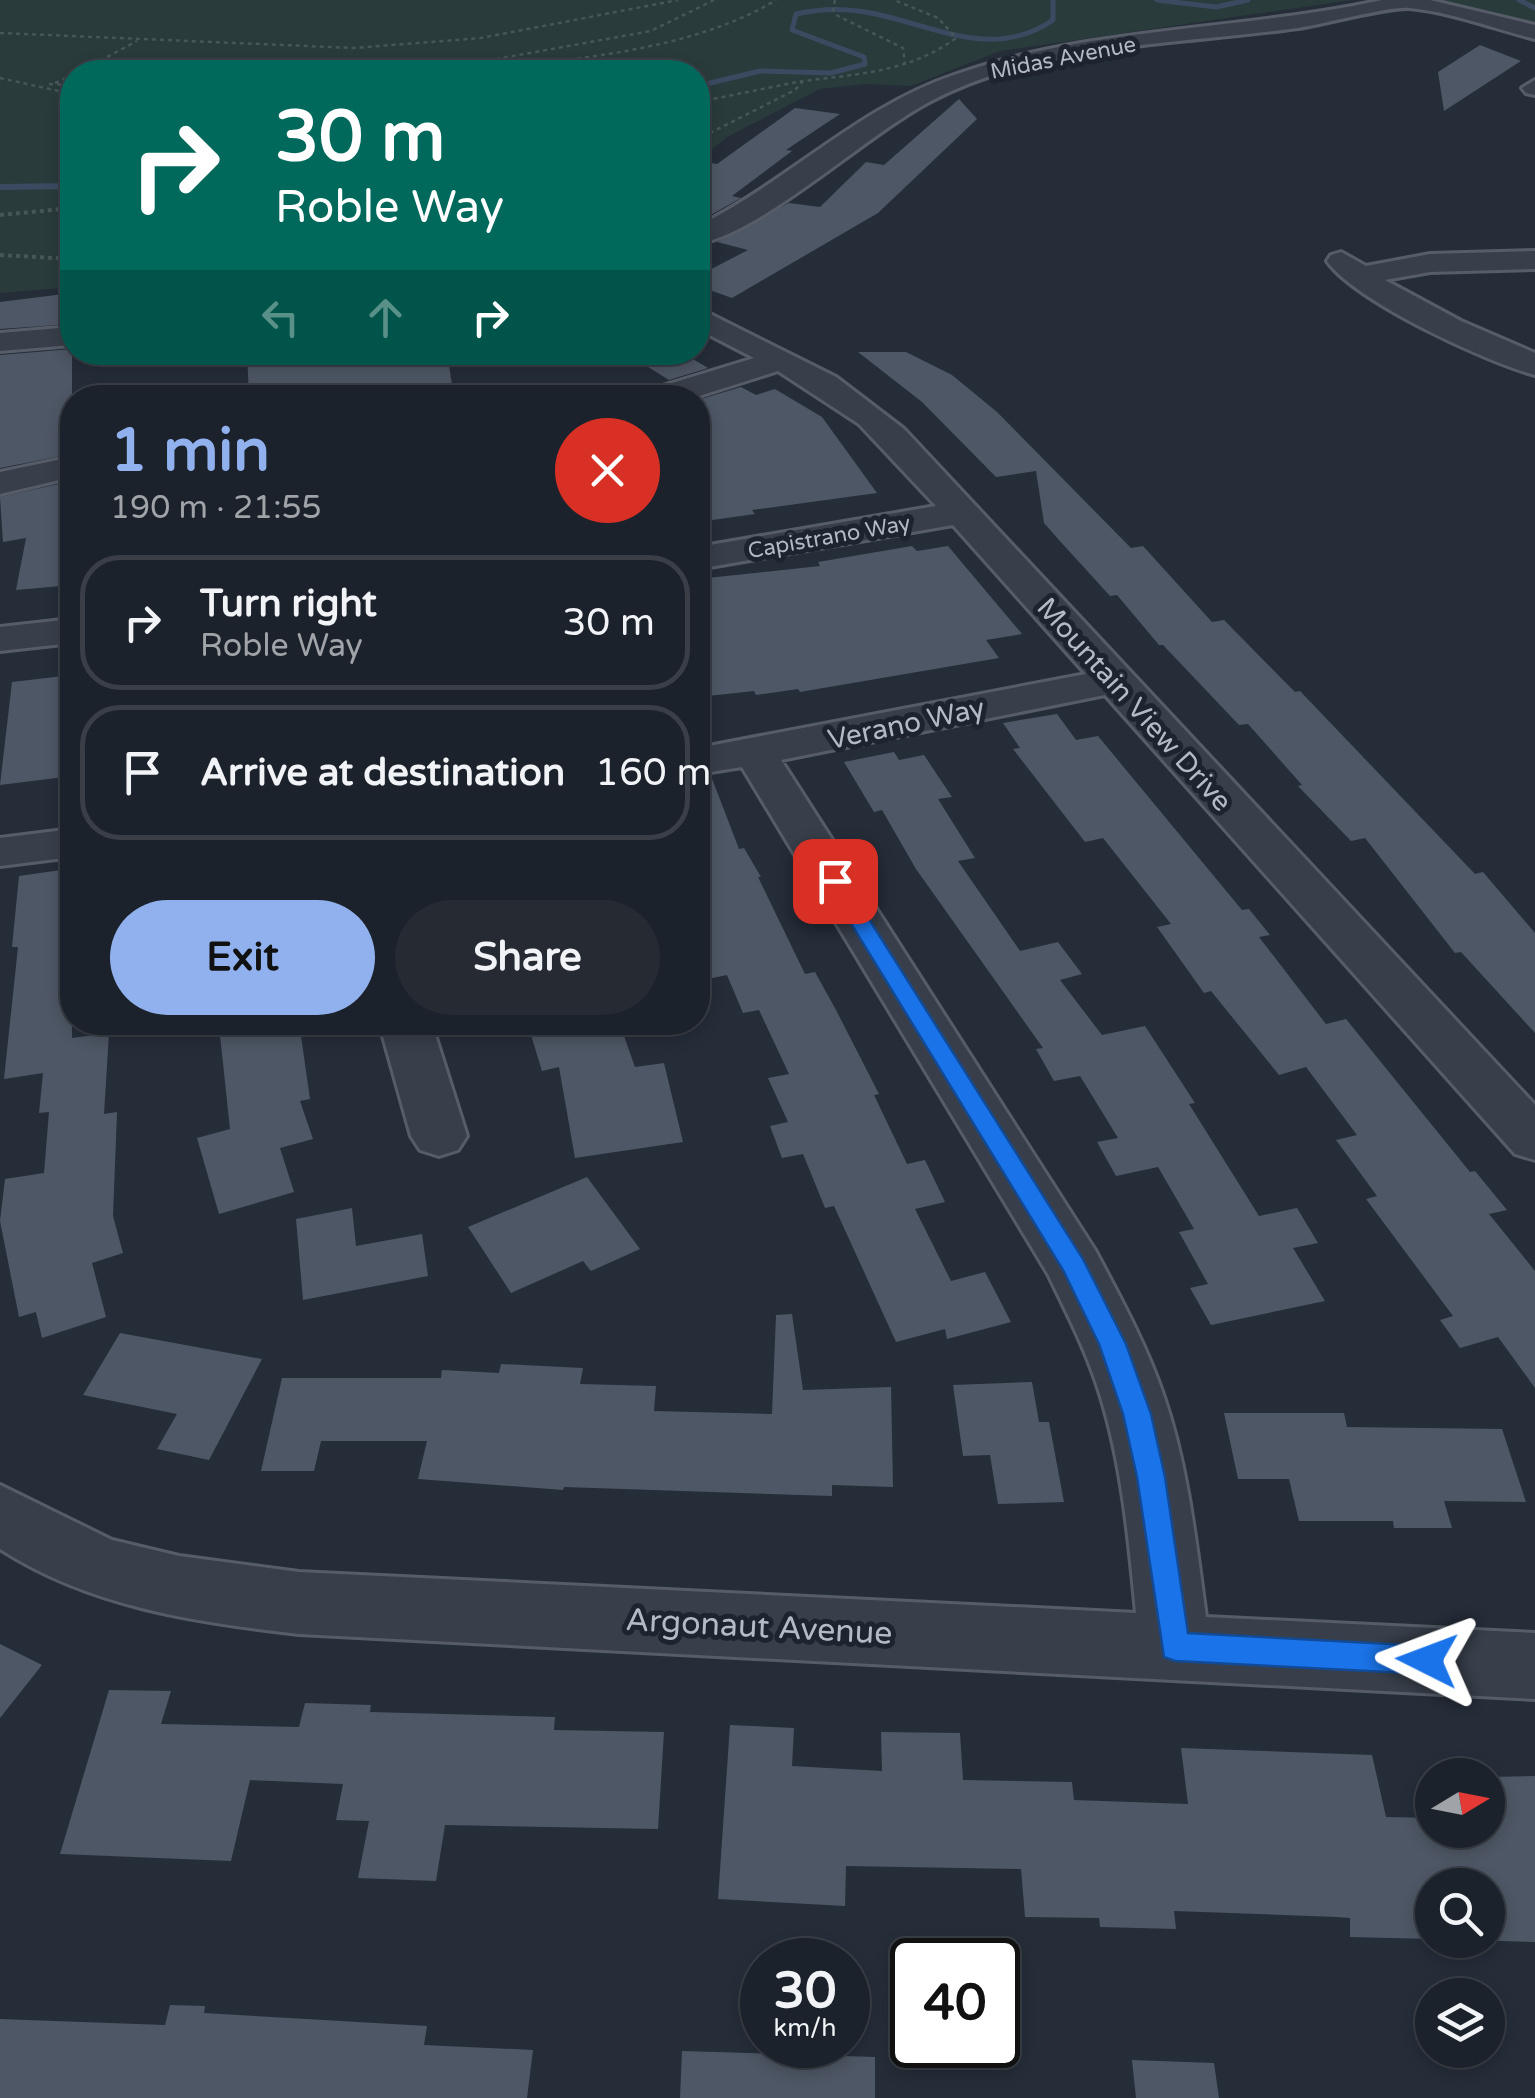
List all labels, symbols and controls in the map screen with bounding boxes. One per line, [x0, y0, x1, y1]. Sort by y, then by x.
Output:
street label: Midas Avenue [988, 31, 1138, 85]
text: 30 m [275, 96, 445, 180]
icon: right [110, 100, 240, 230]
text: Roble Way [275, 181, 504, 235]
icon: left [253, 290, 308, 345]
icon: ahead [358, 290, 413, 345]
icon: right [463, 290, 518, 345]
text: 1 min [110, 415, 270, 487]
button: close [555, 418, 660, 523]
text: 190 m · 21:55 [110, 489, 322, 527]
street label: Capistrano Way [746, 510, 913, 564]
text: Turn right [200, 581, 377, 627]
street label: Mountain View Drive [1029, 591, 1239, 818]
icon: right [115, 595, 170, 650]
text: 30 m [563, 600, 655, 646]
text: Roble Way [200, 627, 363, 665]
street label: Verano Way [825, 691, 988, 757]
icon: arrive [115, 745, 170, 800]
text: Arrive at destination [200, 750, 565, 796]
text: 160 m [595, 750, 711, 796]
pin [793, 839, 878, 924]
icon: arrive [808, 854, 863, 909]
button: Exit [110, 900, 375, 1015]
button: Share [395, 900, 660, 1015]
street label: Argonaut Avenue [625, 1601, 893, 1653]
position arrow [1375, 1608, 1479, 1712]
north arrow [1415, 1758, 1505, 1848]
map controls [1415, 1758, 1505, 2068]
button: search [1415, 1868, 1505, 1958]
speed limit sign: 40 [890, 1938, 1020, 2068]
text: 30 [774, 1961, 836, 2021]
button: layers [1415, 1978, 1505, 2068]
text: km/h [774, 2013, 836, 2043]

